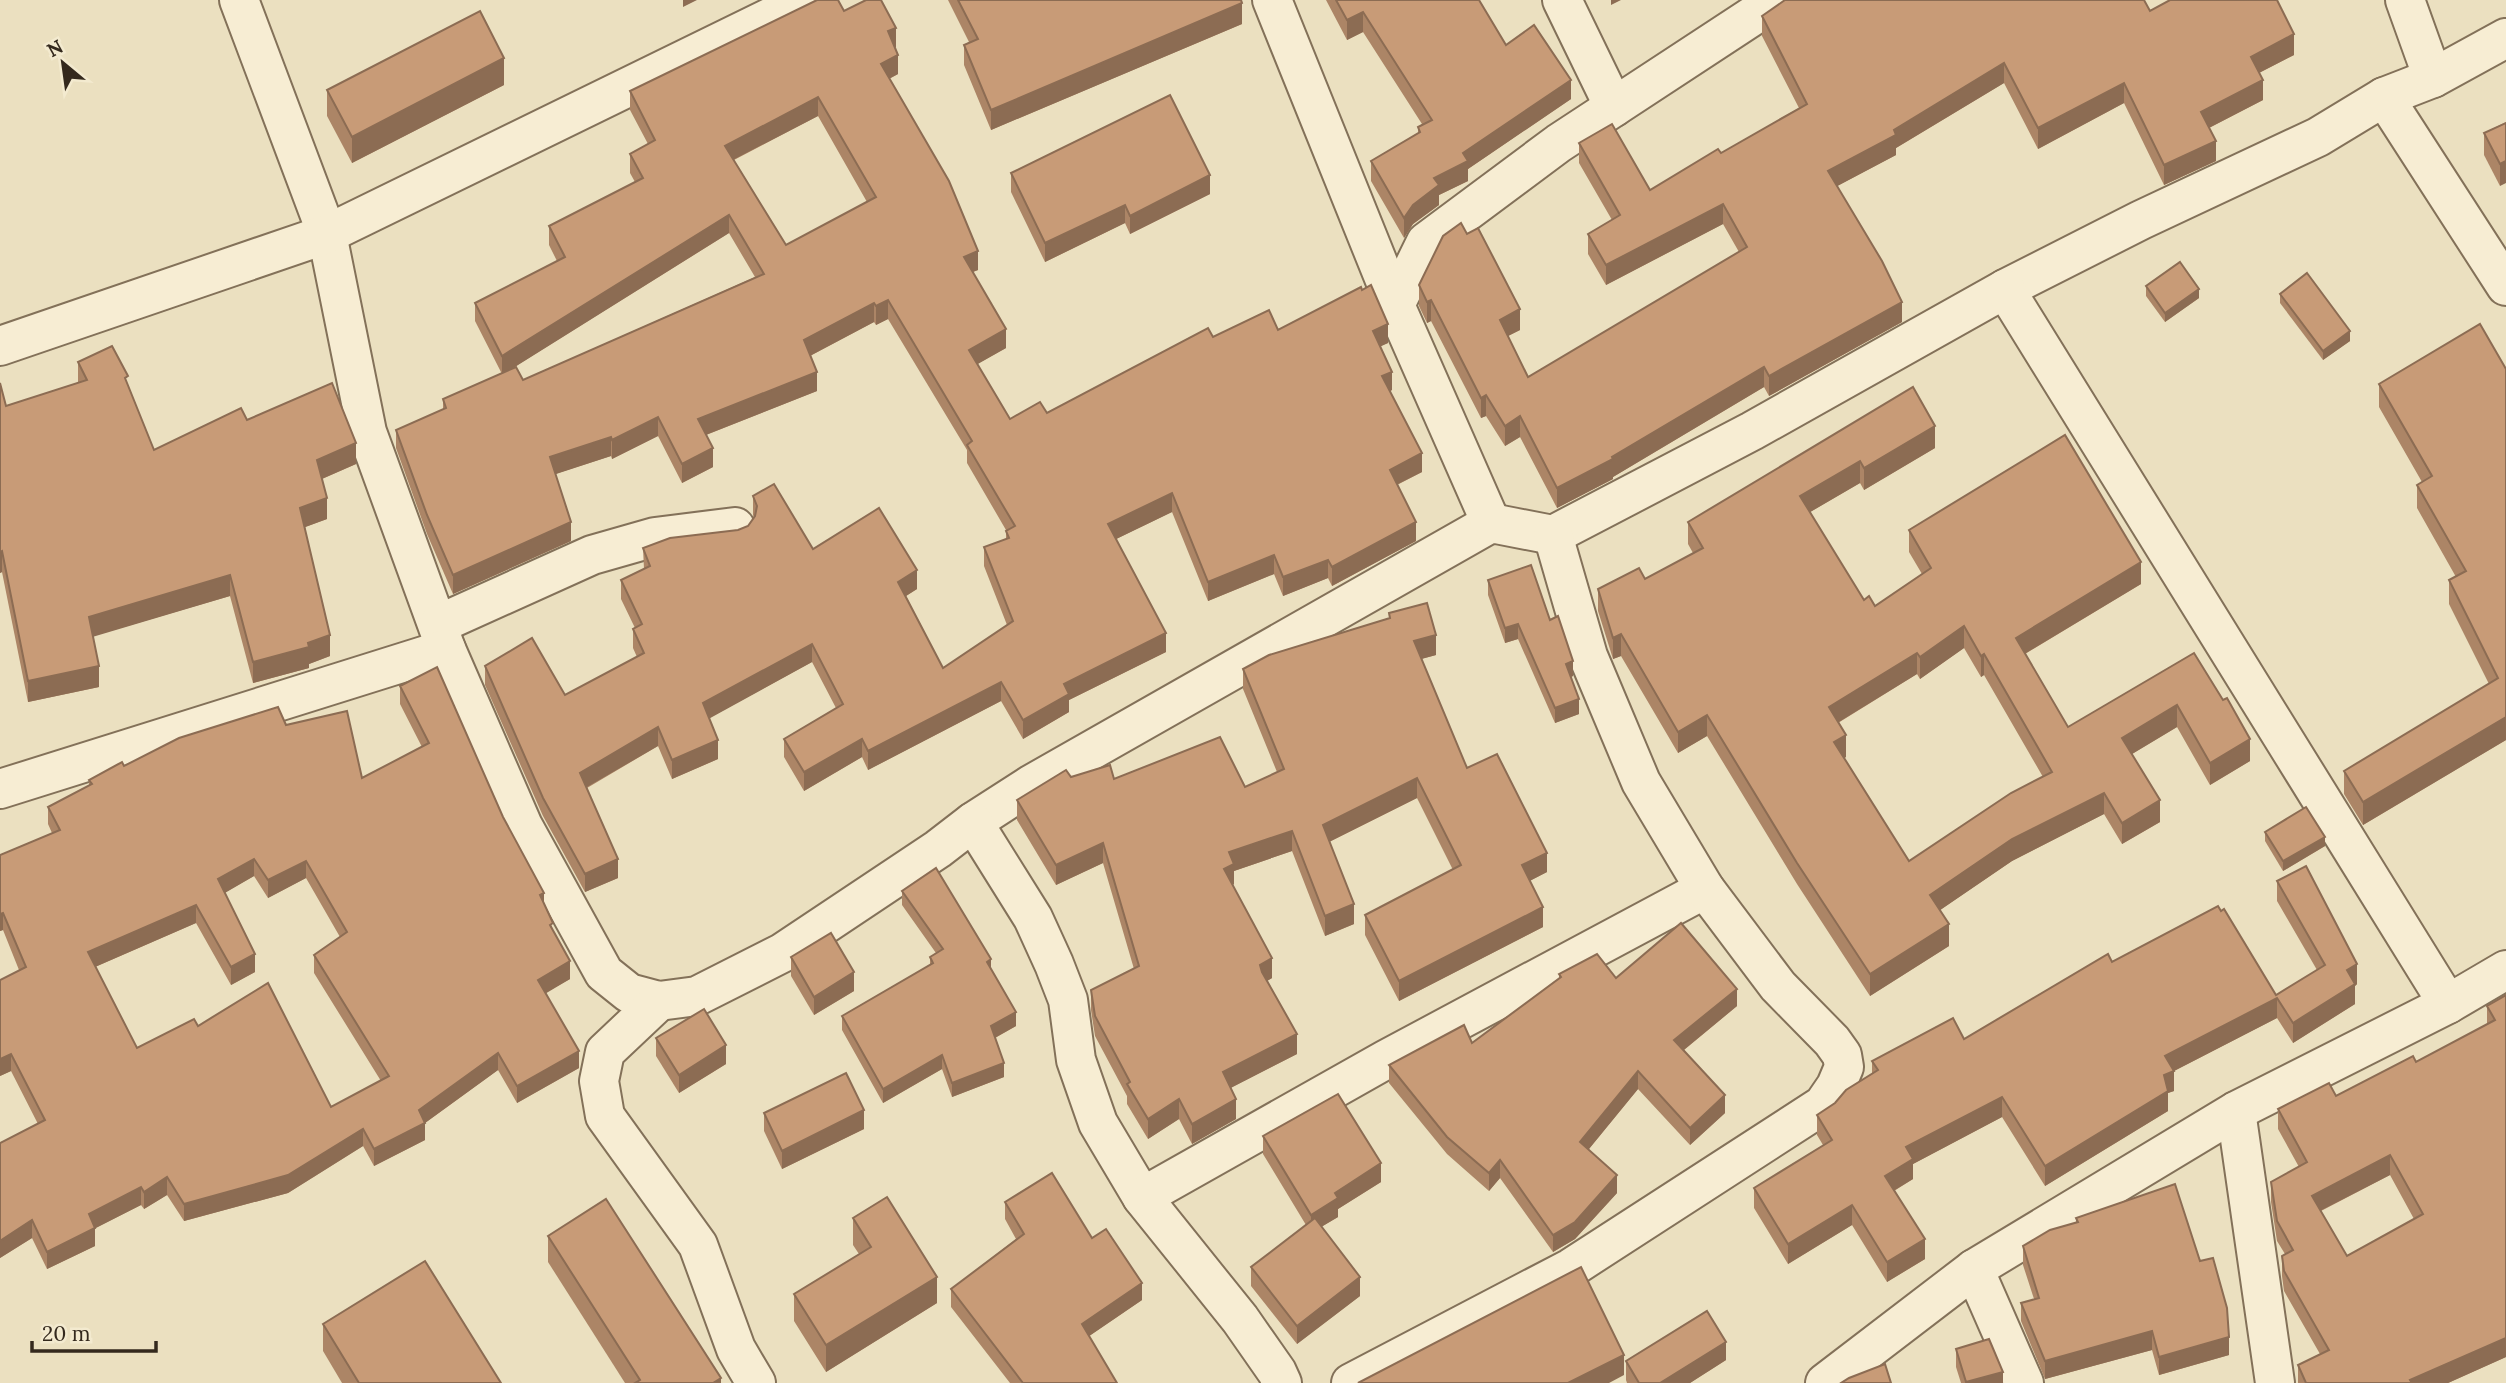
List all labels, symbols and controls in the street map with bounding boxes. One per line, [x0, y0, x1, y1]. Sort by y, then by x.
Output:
north arrow [28, 28, 98, 98]
text: N [43, 34, 67, 62]
scale bar [32, 1310, 156, 1354]
text: 20 m [42, 1320, 91, 1347]

